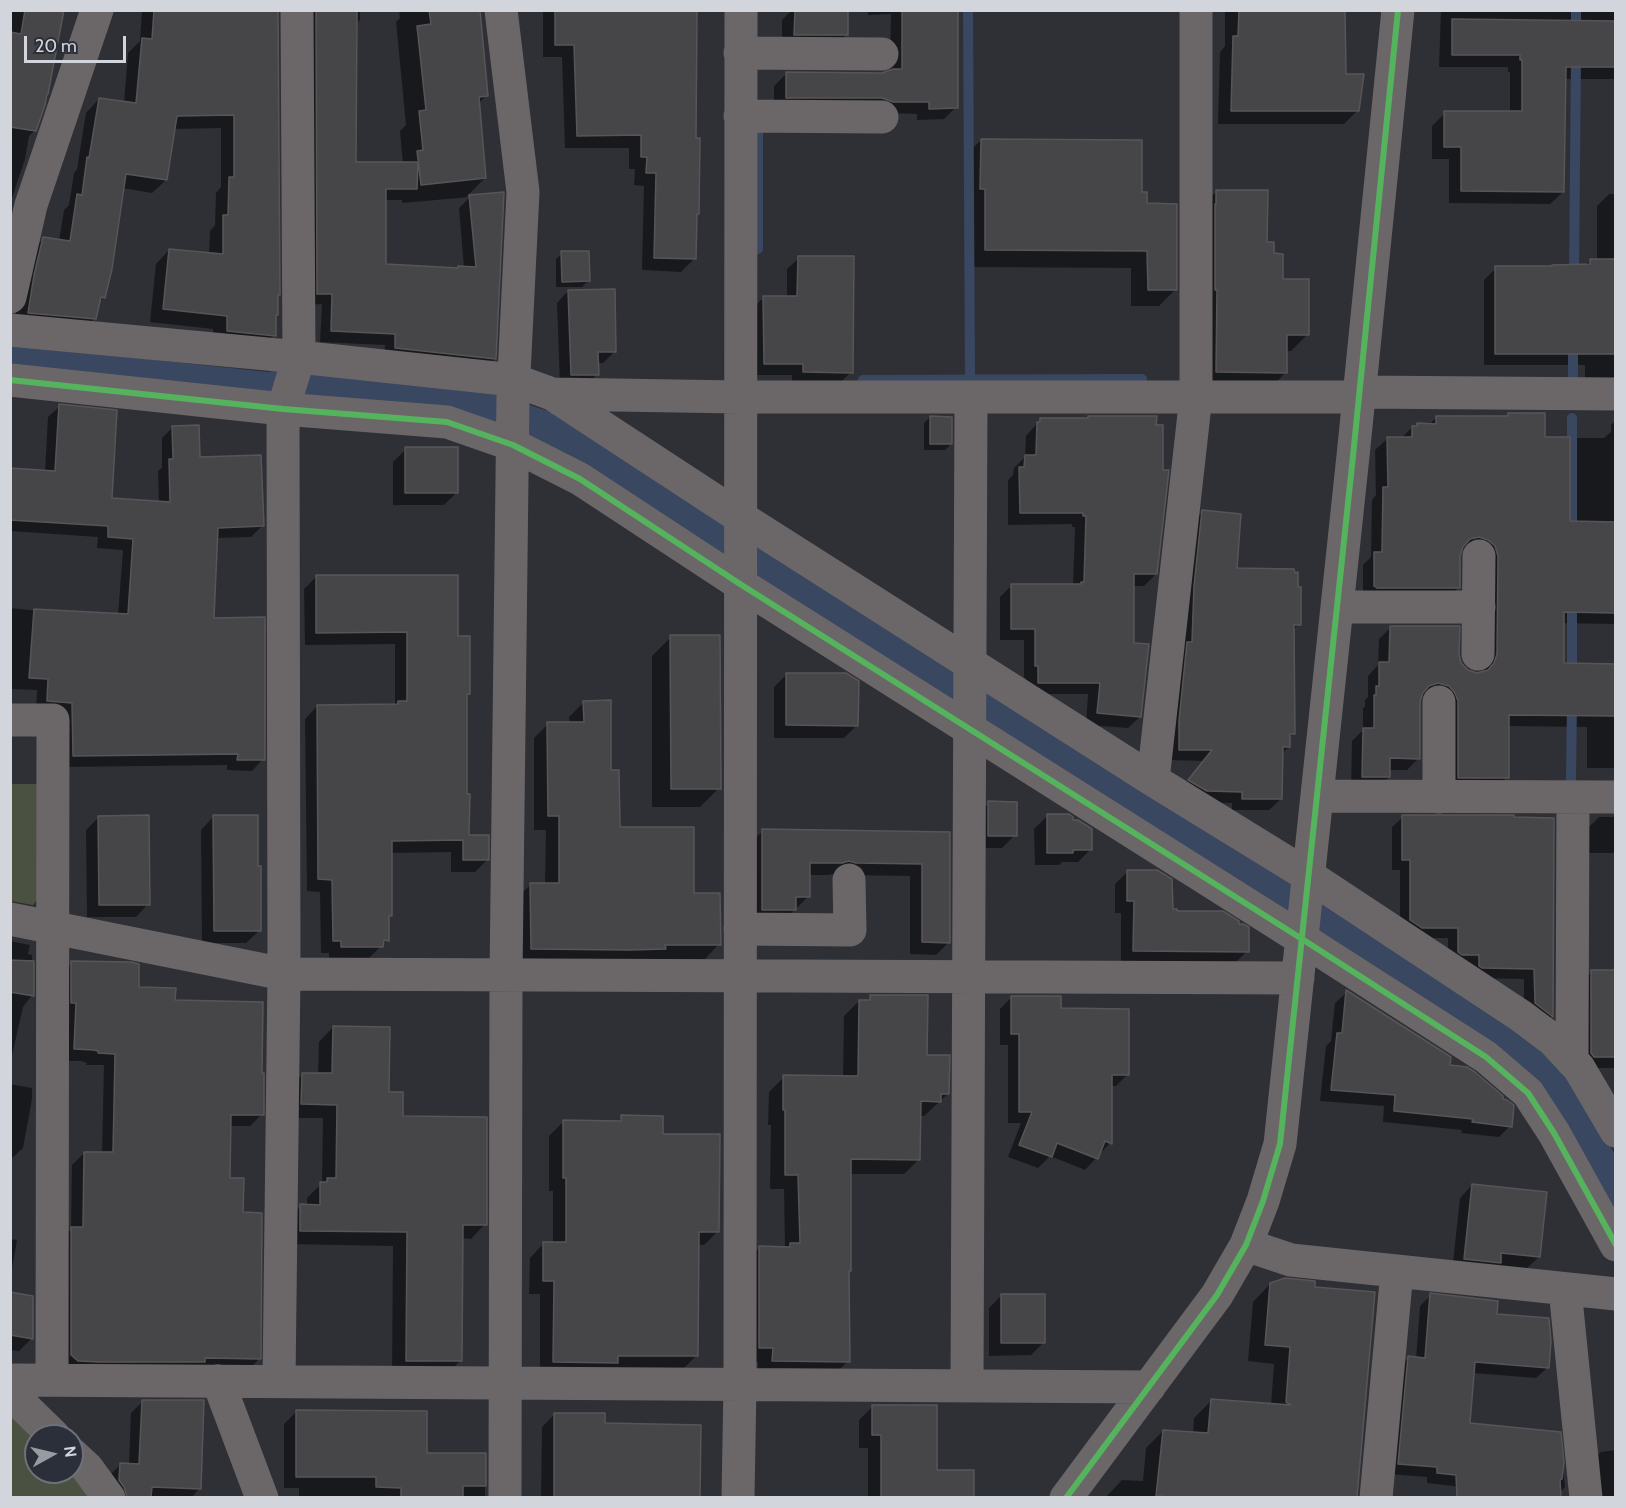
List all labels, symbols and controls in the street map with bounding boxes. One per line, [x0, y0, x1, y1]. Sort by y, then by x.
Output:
scale bar [27, 24, 129, 62]
text: 20 m [35, 35, 77, 57]
north arrow [24, 1424, 84, 1484]
text: N [60, 1445, 81, 1459]

